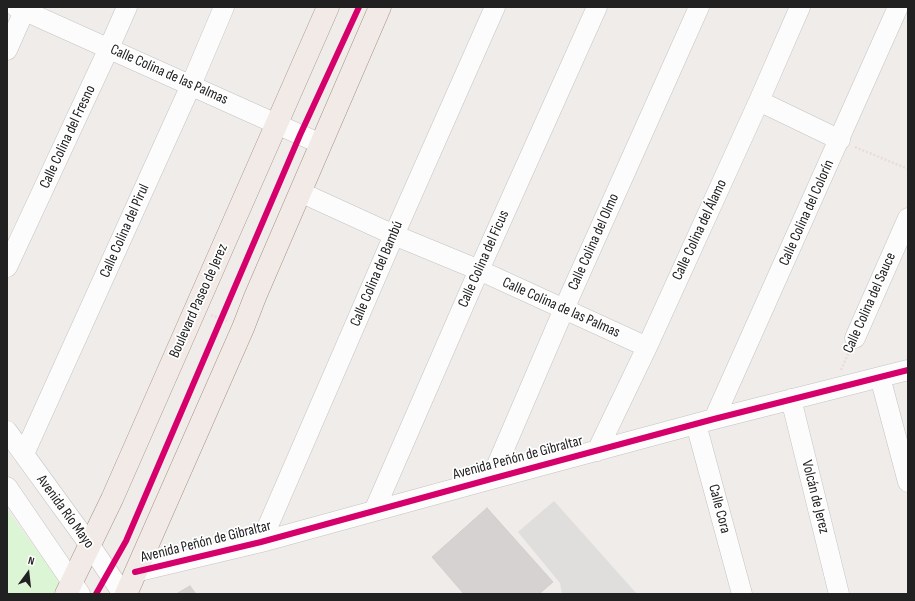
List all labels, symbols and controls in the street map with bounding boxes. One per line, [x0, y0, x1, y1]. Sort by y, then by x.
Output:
street label: Calle Colina de las Palmas [107, 41, 231, 109]
street label: Calle Colina del Fresno [36, 82, 100, 192]
street label: Calle Colina del Colorín [776, 157, 838, 269]
street label: Calle Colina del Álamo [669, 177, 731, 283]
street label: Calle Colina del Pirul [96, 181, 154, 281]
street label: Calle Colina del Olmo [565, 191, 623, 293]
street label: Calle Colina del Ficus [455, 208, 513, 310]
street label: Calle Colina del Bambú [347, 219, 407, 329]
street label: Boulevard Paseo de Jerez [166, 241, 232, 361]
street label: Calle Colina del Sauce [840, 250, 900, 356]
street label: Calle Colina de las Palmas [499, 274, 623, 342]
street label: Avenida Peñón de Gibraltar [451, 432, 585, 484]
street label: Volcán de Jerez [797, 458, 833, 536]
street label: Avenida Río Mayo [32, 472, 98, 552]
street label: Calle Cora [704, 483, 734, 535]
street label: Avenida Peñón de Gibraltar [139, 517, 273, 567]
north arrow [8, 553, 48, 593]
text: N [27, 554, 36, 568]

